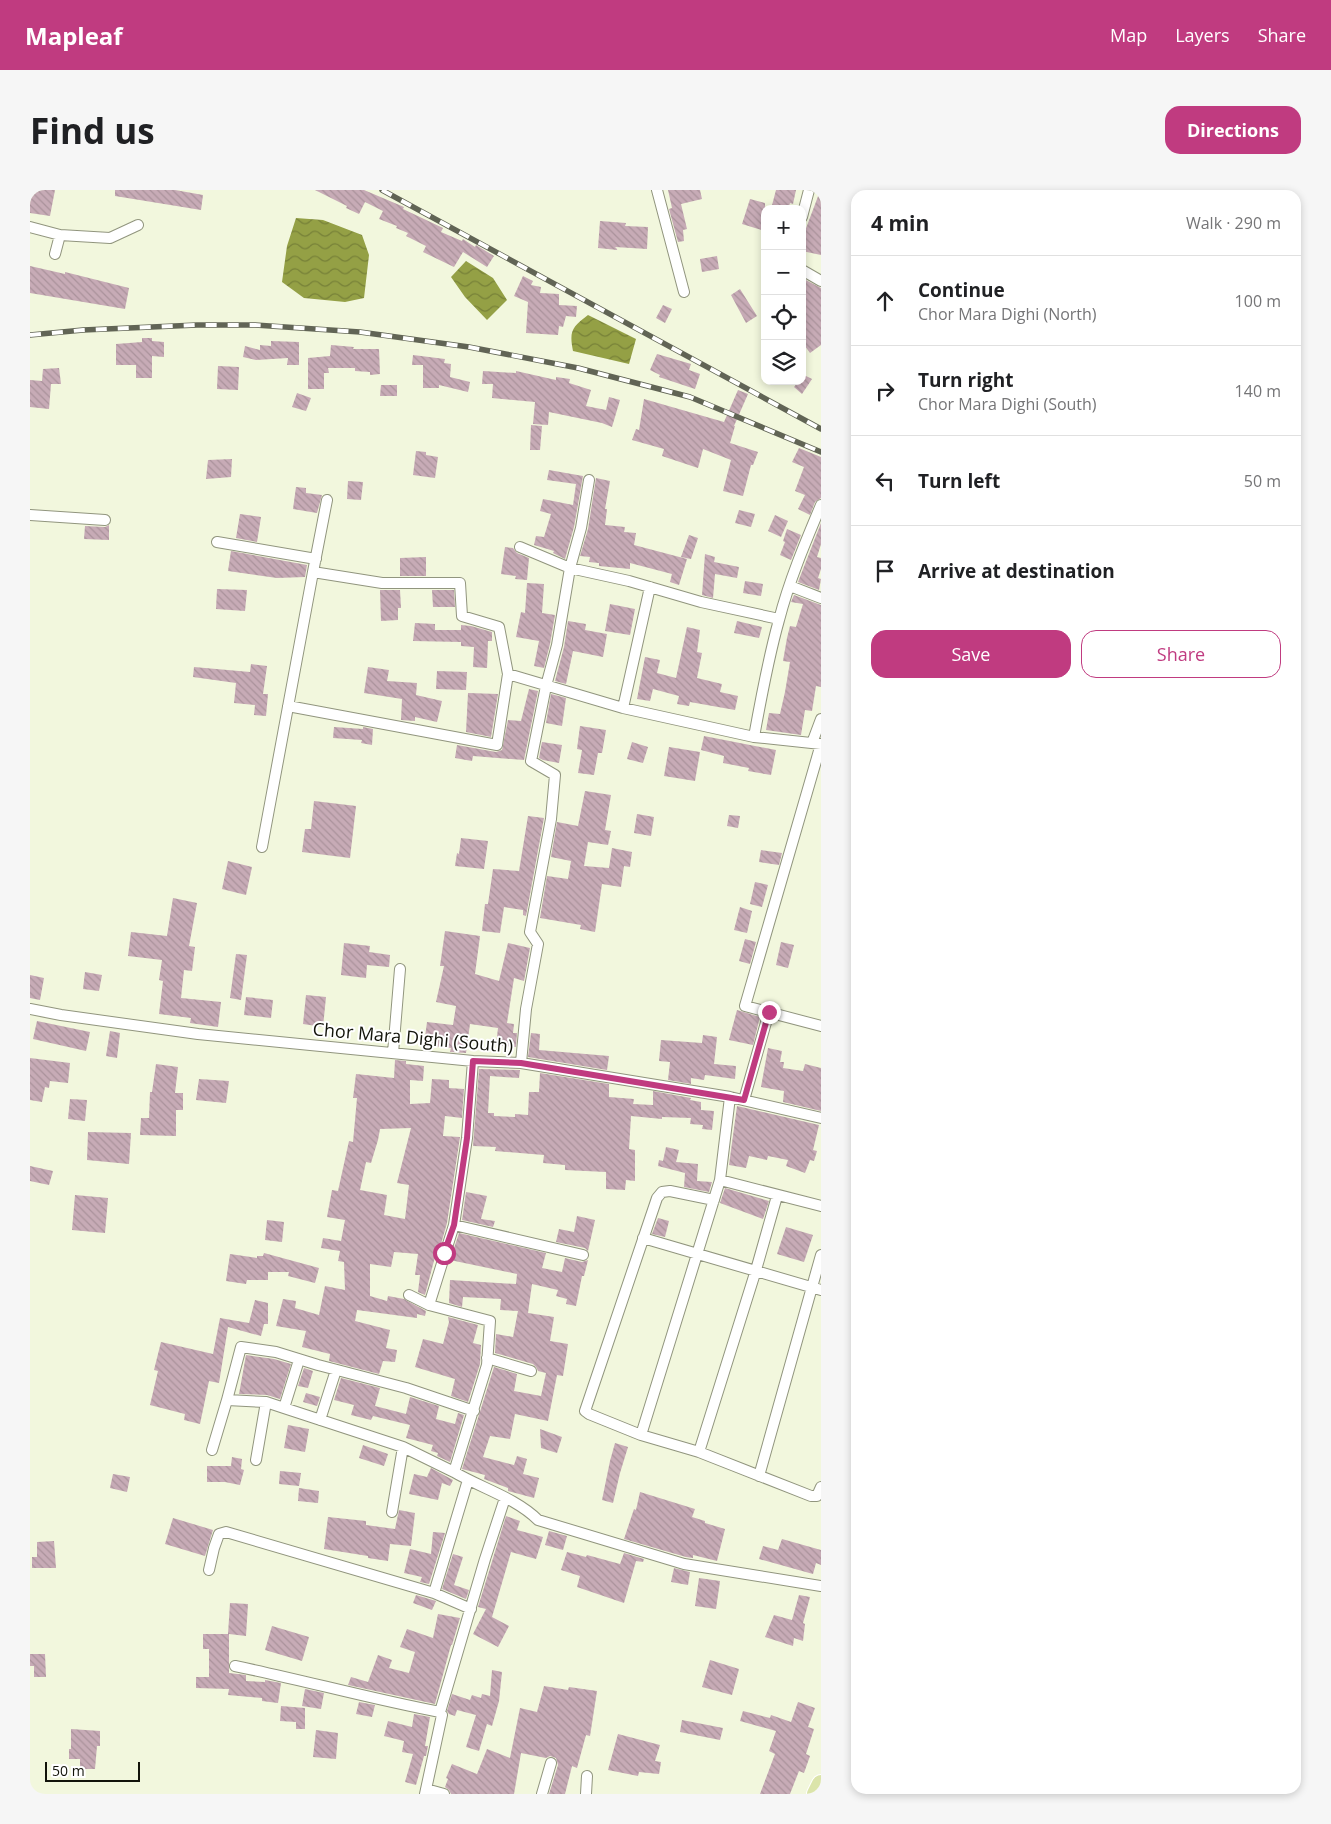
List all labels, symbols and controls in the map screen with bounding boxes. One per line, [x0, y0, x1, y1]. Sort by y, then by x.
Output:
text: Mapleaf [25, 19, 123, 52]
text: Map [1110, 23, 1147, 47]
text: Layers [1175, 23, 1230, 47]
text: Share [1258, 23, 1306, 47]
button: Directions [1165, 106, 1301, 154]
text: Find us [30, 107, 155, 154]
map controls [761, 205, 806, 385]
button: + [761, 205, 806, 250]
text: 4 min [871, 209, 929, 237]
text: Walk · 290 m [1186, 212, 1281, 234]
button: − [761, 250, 806, 295]
text: Continue [918, 277, 1005, 303]
icon: ahead [871, 287, 899, 315]
text: 100 m [1235, 290, 1281, 312]
button: locate [761, 295, 806, 340]
text: Chor Mara Dighi (North) [918, 303, 1097, 325]
button: layers [761, 340, 806, 385]
text: Turn right [918, 367, 1013, 393]
icon: right [871, 377, 899, 405]
text: 140 m [1235, 380, 1281, 402]
text: Chor Mara Dighi (South) [918, 393, 1097, 415]
icon: left [871, 467, 899, 495]
text: Turn left [918, 468, 1000, 494]
text: 50 m [1244, 470, 1281, 492]
icon: arrive [871, 557, 899, 585]
text: Arrive at destination [918, 558, 1115, 584]
button: Save [871, 630, 1071, 678]
button: Share [1081, 630, 1281, 678]
route end [758, 1001, 781, 1024]
street label: Chor Mara Dighi (South) [312, 1016, 514, 1058]
route start [433, 1242, 456, 1265]
scale bar [45, 1759, 140, 1782]
text: 50 m [52, 1761, 85, 1780]

